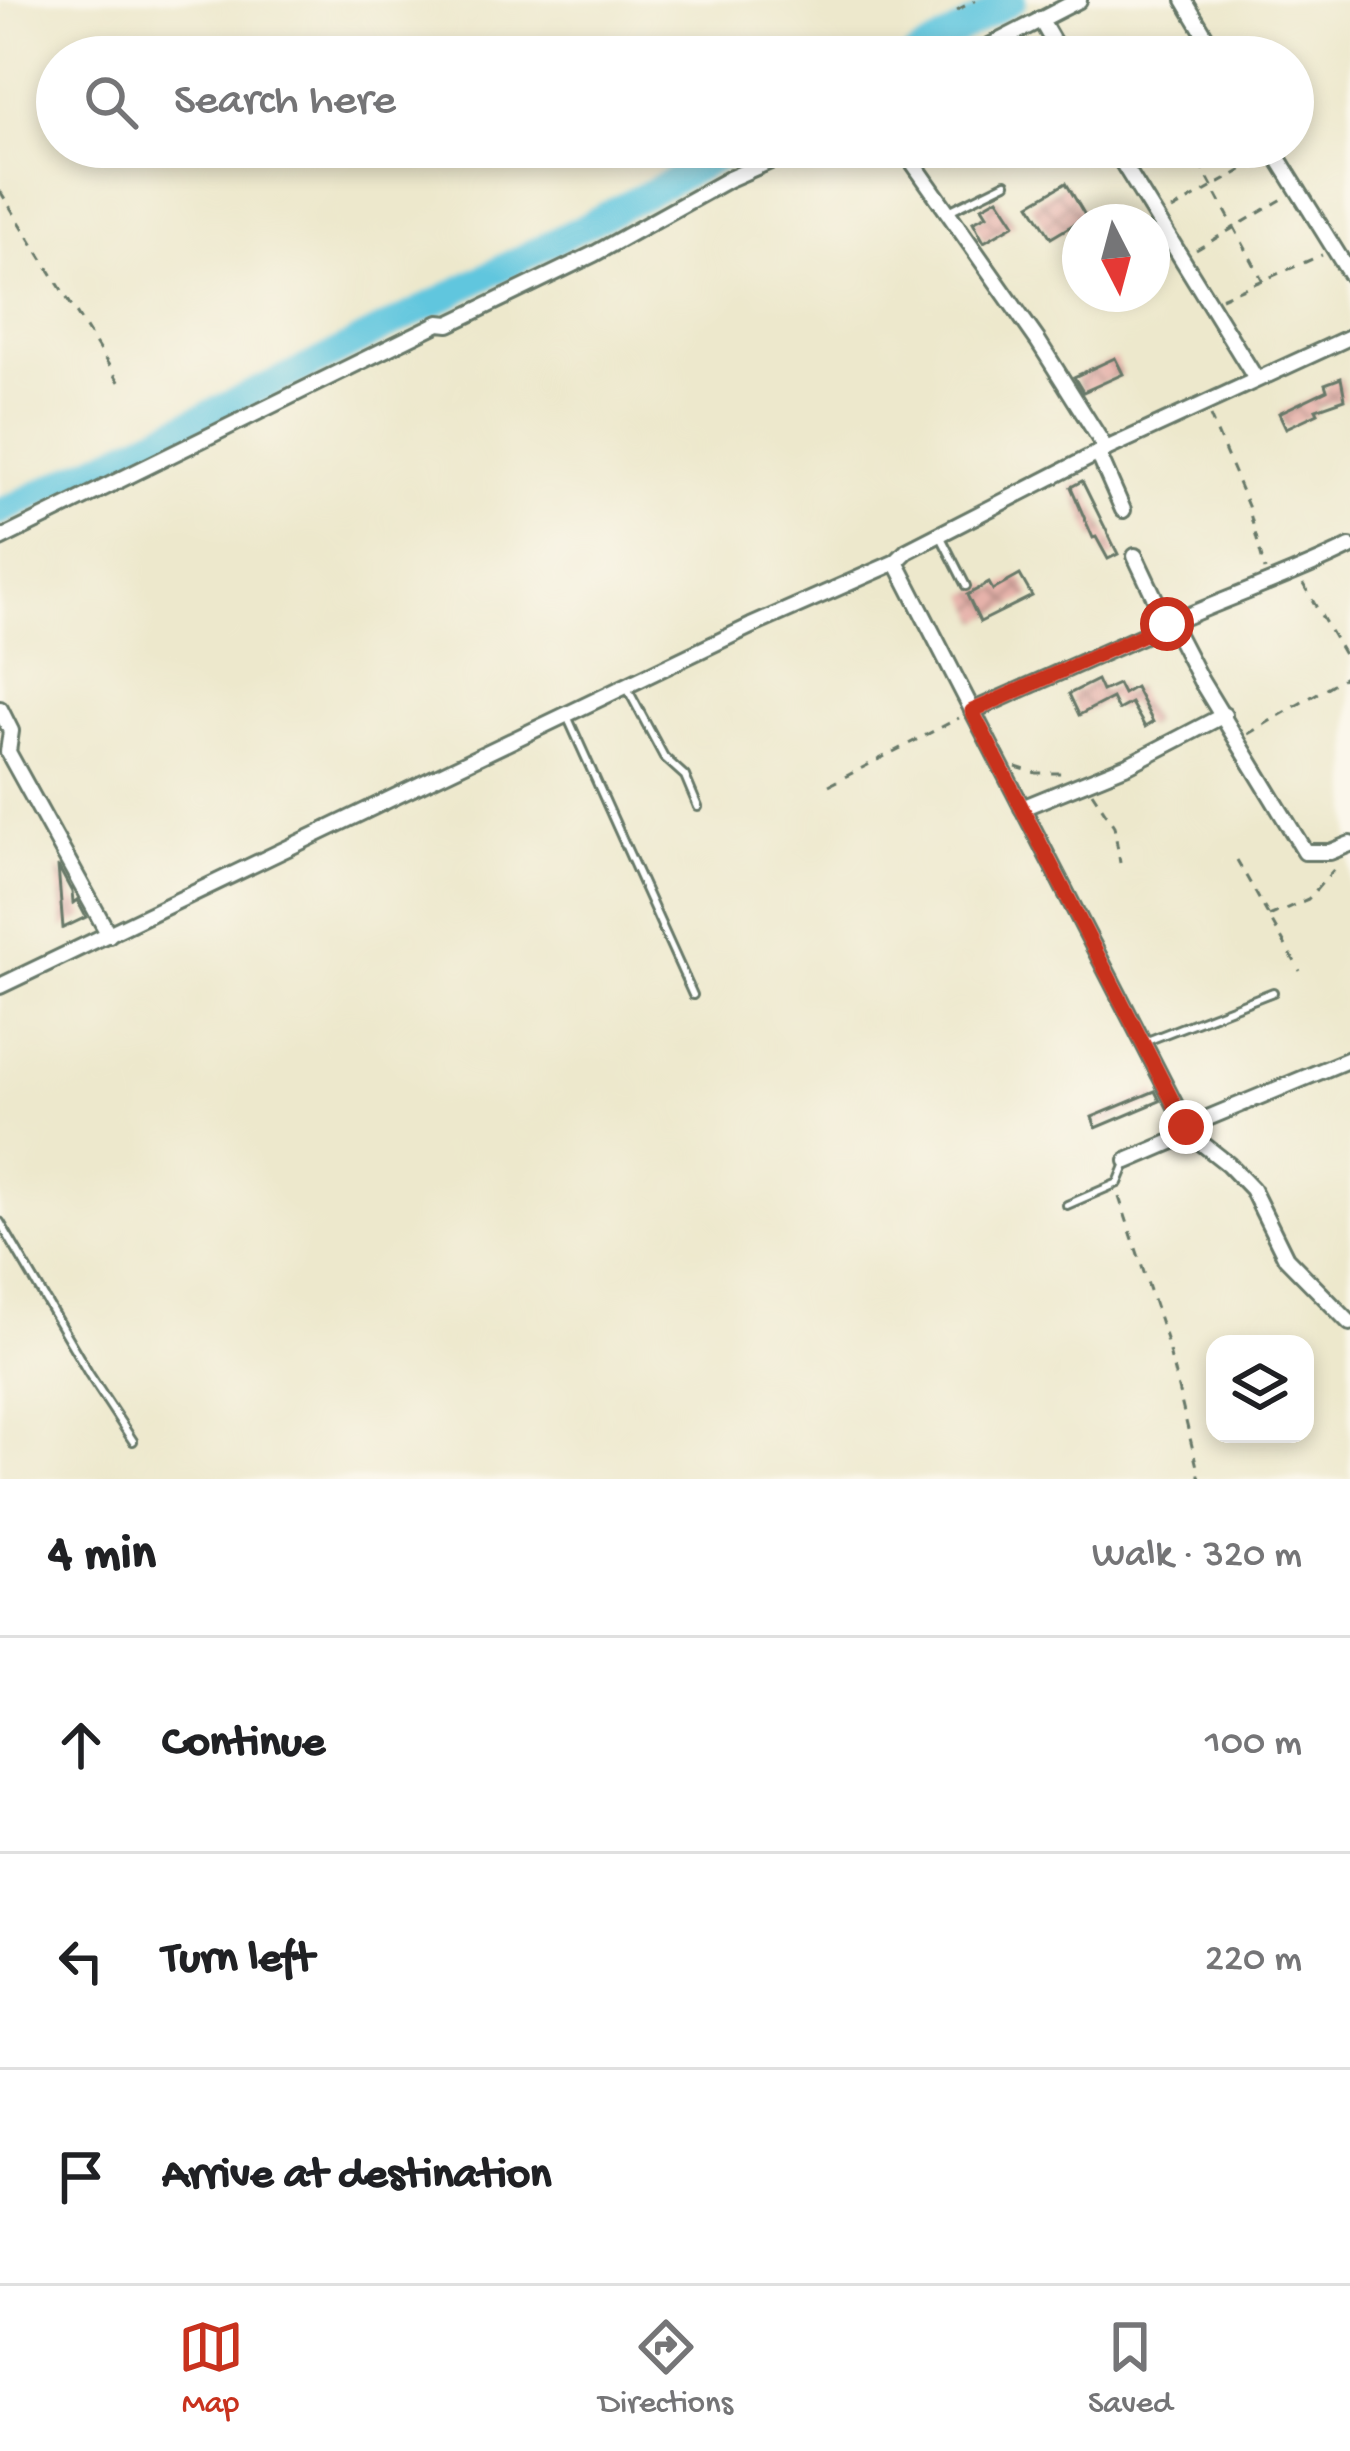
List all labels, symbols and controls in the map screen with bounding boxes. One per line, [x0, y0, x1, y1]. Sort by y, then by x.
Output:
search box [36, 36, 1314, 168]
icon: search [78, 69, 144, 135]
text: Search here [174, 76, 396, 129]
north arrow [1062, 204, 1170, 312]
route start [1140, 597, 1194, 651]
route end [1159, 1100, 1213, 1154]
map controls [1206, 1335, 1314, 1443]
button: layers [1206, 1335, 1314, 1443]
text: 4 min [48, 1527, 156, 1587]
text: Walk · 320 m [1092, 1534, 1302, 1580]
icon: ahead [48, 1712, 114, 1778]
text: Continue [162, 1718, 325, 1771]
text: 100 m [1205, 1722, 1302, 1768]
icon: left [48, 1928, 114, 1994]
text: Turn left [162, 1934, 314, 1987]
text: 220 m [1205, 1938, 1302, 1984]
icon: arrive [48, 2144, 114, 2210]
text: Arrive at destination [162, 2150, 551, 2203]
tab: Map [178, 2314, 244, 2424]
tab: Directions [599, 2314, 733, 2424]
tab: Saved [1088, 2314, 1172, 2424]

